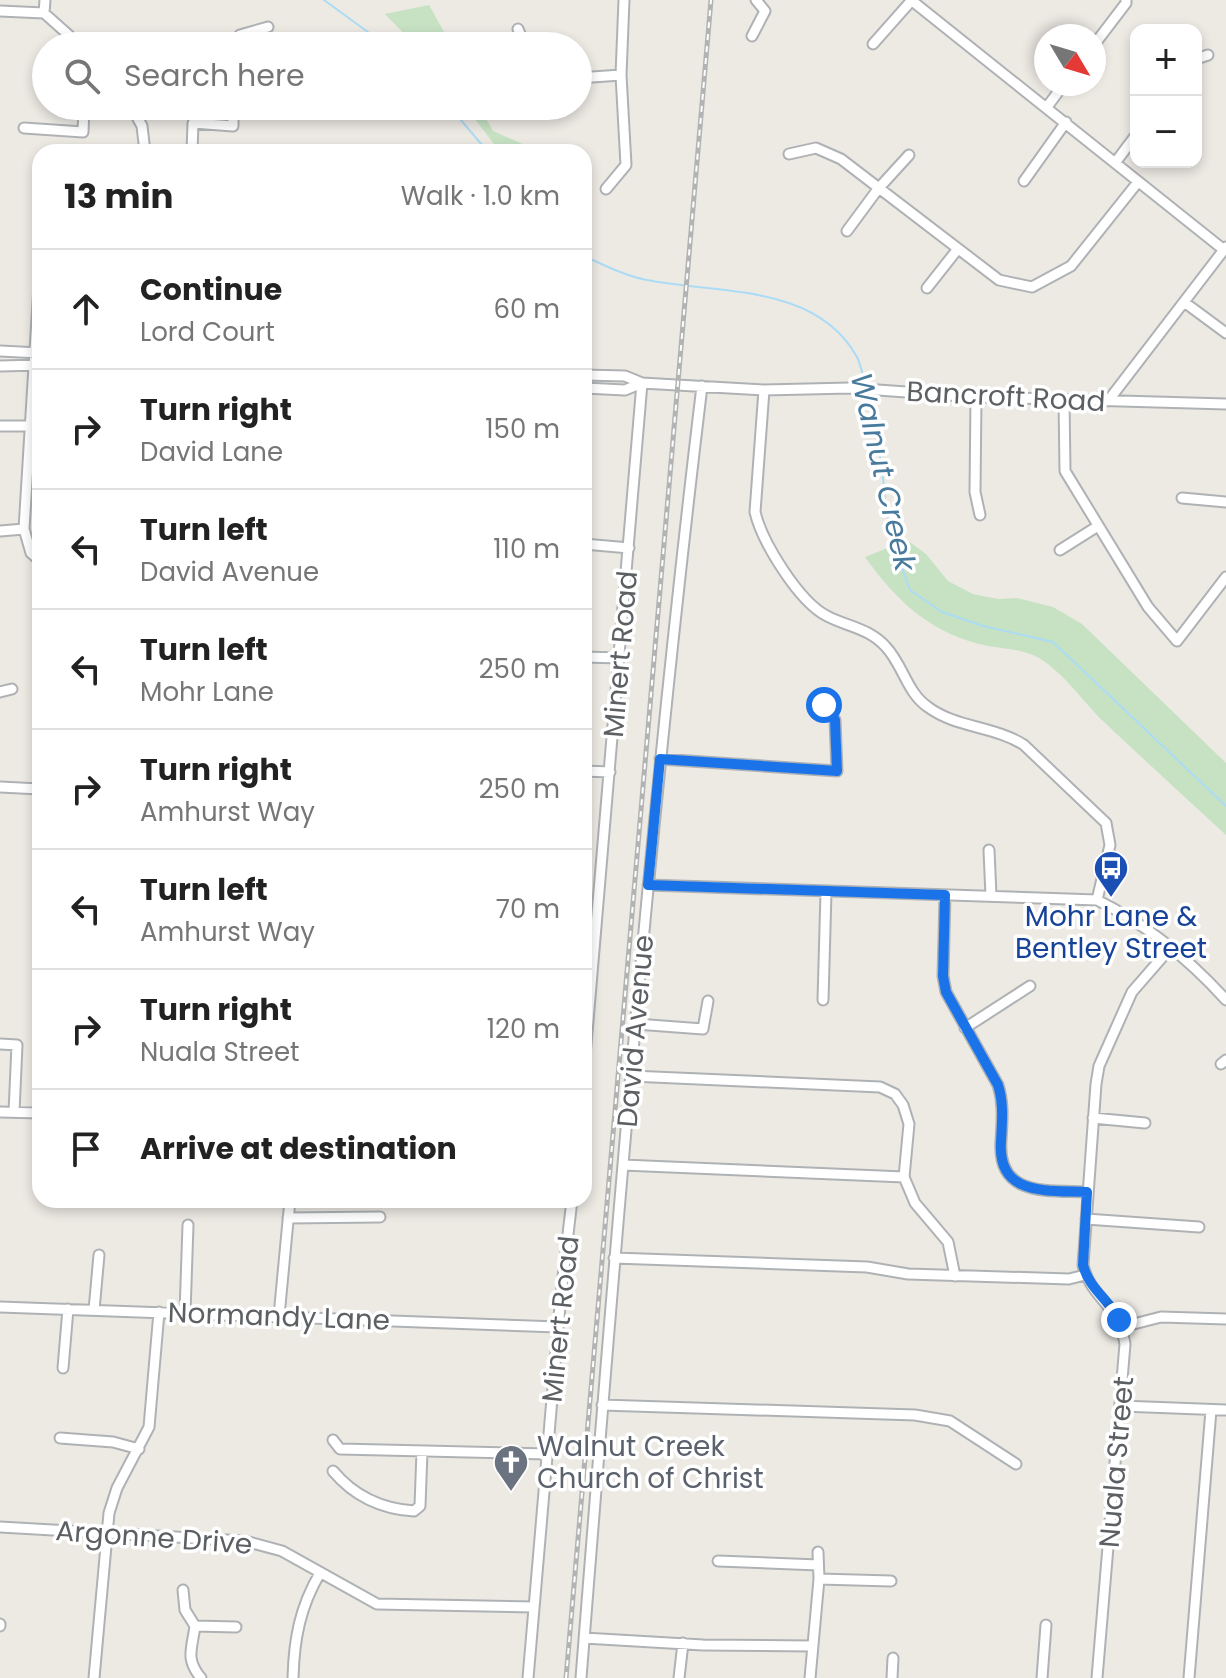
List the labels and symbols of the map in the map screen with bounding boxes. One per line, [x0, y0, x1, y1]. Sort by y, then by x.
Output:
north arrow [1034, 24, 1106, 96]
water label: Walnut Creek [840, 369, 928, 577]
street label: Bancroft Road [906, 372, 1106, 421]
street label: Minert Road [594, 569, 647, 739]
route start [806, 687, 842, 723]
bus stop icon: Mohr Lane & Bentley Street [1092, 849, 1130, 899]
place label: Mohr Lane & Bentley Street [1015, 897, 1207, 968]
street label: David Avenue [608, 933, 663, 1129]
street label: Minert Road [532, 1234, 589, 1404]
street label: Normandy Lane [167, 1293, 391, 1340]
route end [1101, 1302, 1137, 1338]
street label: Nuala Street [1090, 1375, 1143, 1549]
place label: Walnut Creek Church of Christ [537, 1427, 764, 1498]
church icon: Walnut Creek Church of Christ [492, 1443, 530, 1493]
street label: Argonne Drive [54, 1511, 254, 1564]

